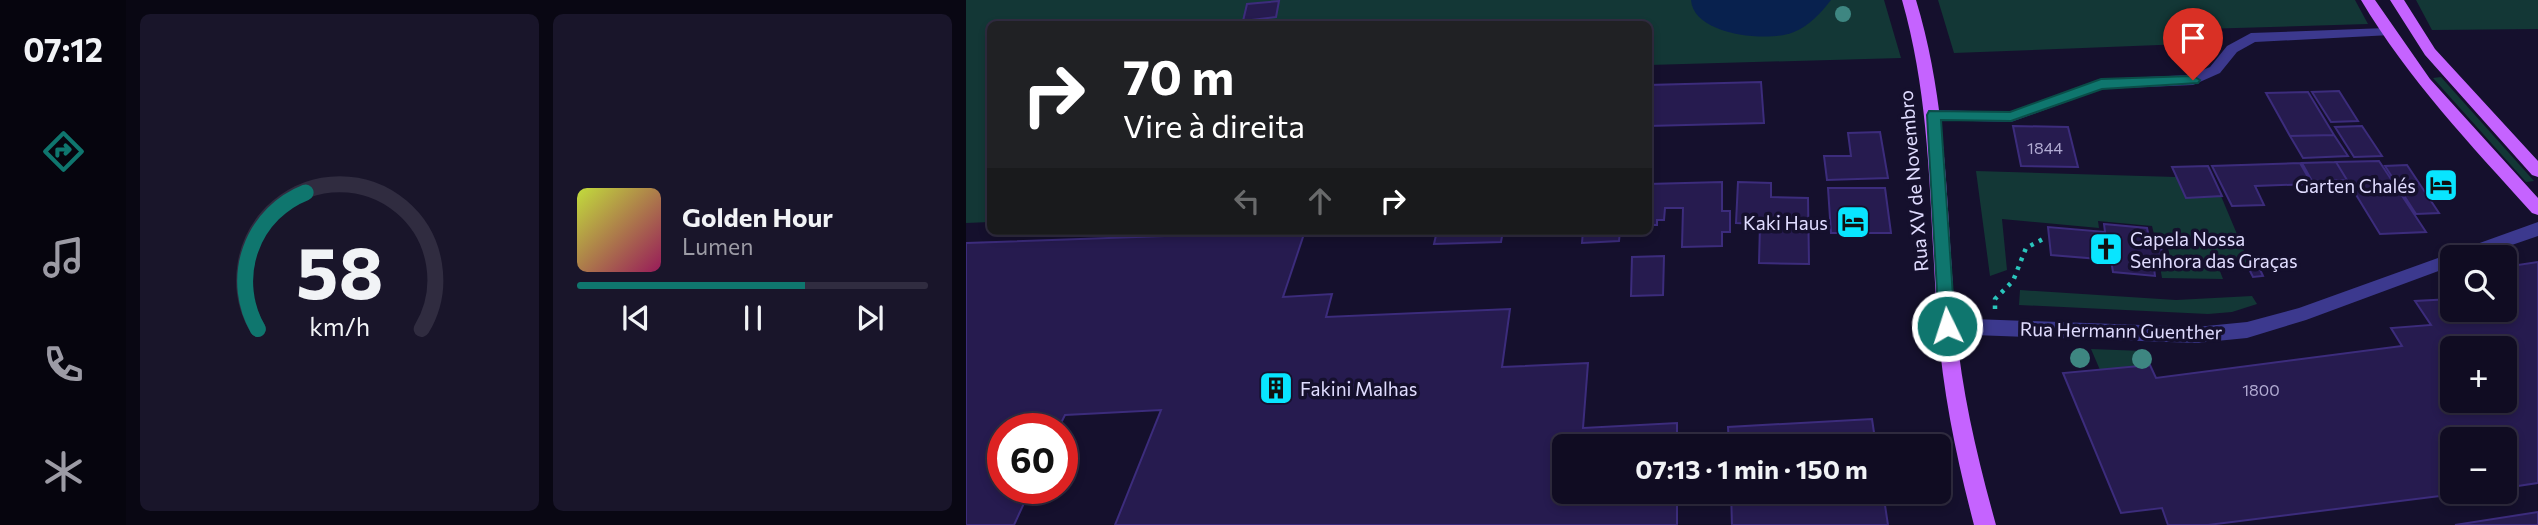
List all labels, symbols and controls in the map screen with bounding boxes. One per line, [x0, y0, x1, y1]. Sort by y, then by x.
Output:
pin [2163, 8, 2223, 80]
icon: arrive [2174, 19, 2212, 57]
text: 07:12 [23, 29, 103, 69]
text: 70 m [1123, 45, 1234, 105]
icon: right [1008, 49, 1099, 140]
street label: Rua XV de Novembro [1894, 89, 1932, 273]
text: Vire à direita [1123, 105, 1305, 145]
icon: directions [39, 127, 88, 176]
house number: 1844 [2027, 138, 2063, 157]
hotel icon: Garten Chalés [2422, 166, 2460, 204]
place label: Garten Chalés [2295, 174, 2416, 197]
icon: left [1228, 182, 1266, 220]
icon: ahead [1301, 182, 1339, 220]
icon: right [1374, 182, 1412, 220]
text: Golden Hour [682, 201, 833, 232]
hotel icon: Kaki Haus [1834, 203, 1872, 241]
place label: Kaki Haus [1743, 211, 1828, 234]
text: 58 [296, 225, 383, 314]
place label: Capela Nossa Senhora das Graças [2130, 227, 2298, 272]
church icon: Capela Nossa Senhora das Graças [2087, 230, 2125, 268]
text: Lumen [682, 232, 753, 260]
icon: music [39, 233, 88, 282]
map controls [2440, 245, 2517, 504]
button: search [2440, 245, 2517, 322]
position arrow [1910, 289, 1984, 363]
icon: previous [617, 299, 655, 337]
icon: pause [734, 299, 772, 337]
icon: next [851, 299, 889, 337]
text: km/h [309, 310, 370, 340]
street label: Rua Hermann Guenther [2020, 317, 2223, 343]
button: + [2440, 336, 2517, 413]
icon: phone [39, 340, 88, 389]
building icon: Fakini Malhas [1257, 369, 1295, 407]
place label: Fakini Malhas [1300, 377, 1417, 400]
house number: 1800 [2242, 380, 2280, 399]
speed limit sign: 60 [987, 413, 1078, 504]
button: − [2440, 427, 2517, 504]
icon: climate [39, 447, 88, 496]
text: 07:13 · 1 min · 150 m [1635, 453, 1868, 484]

